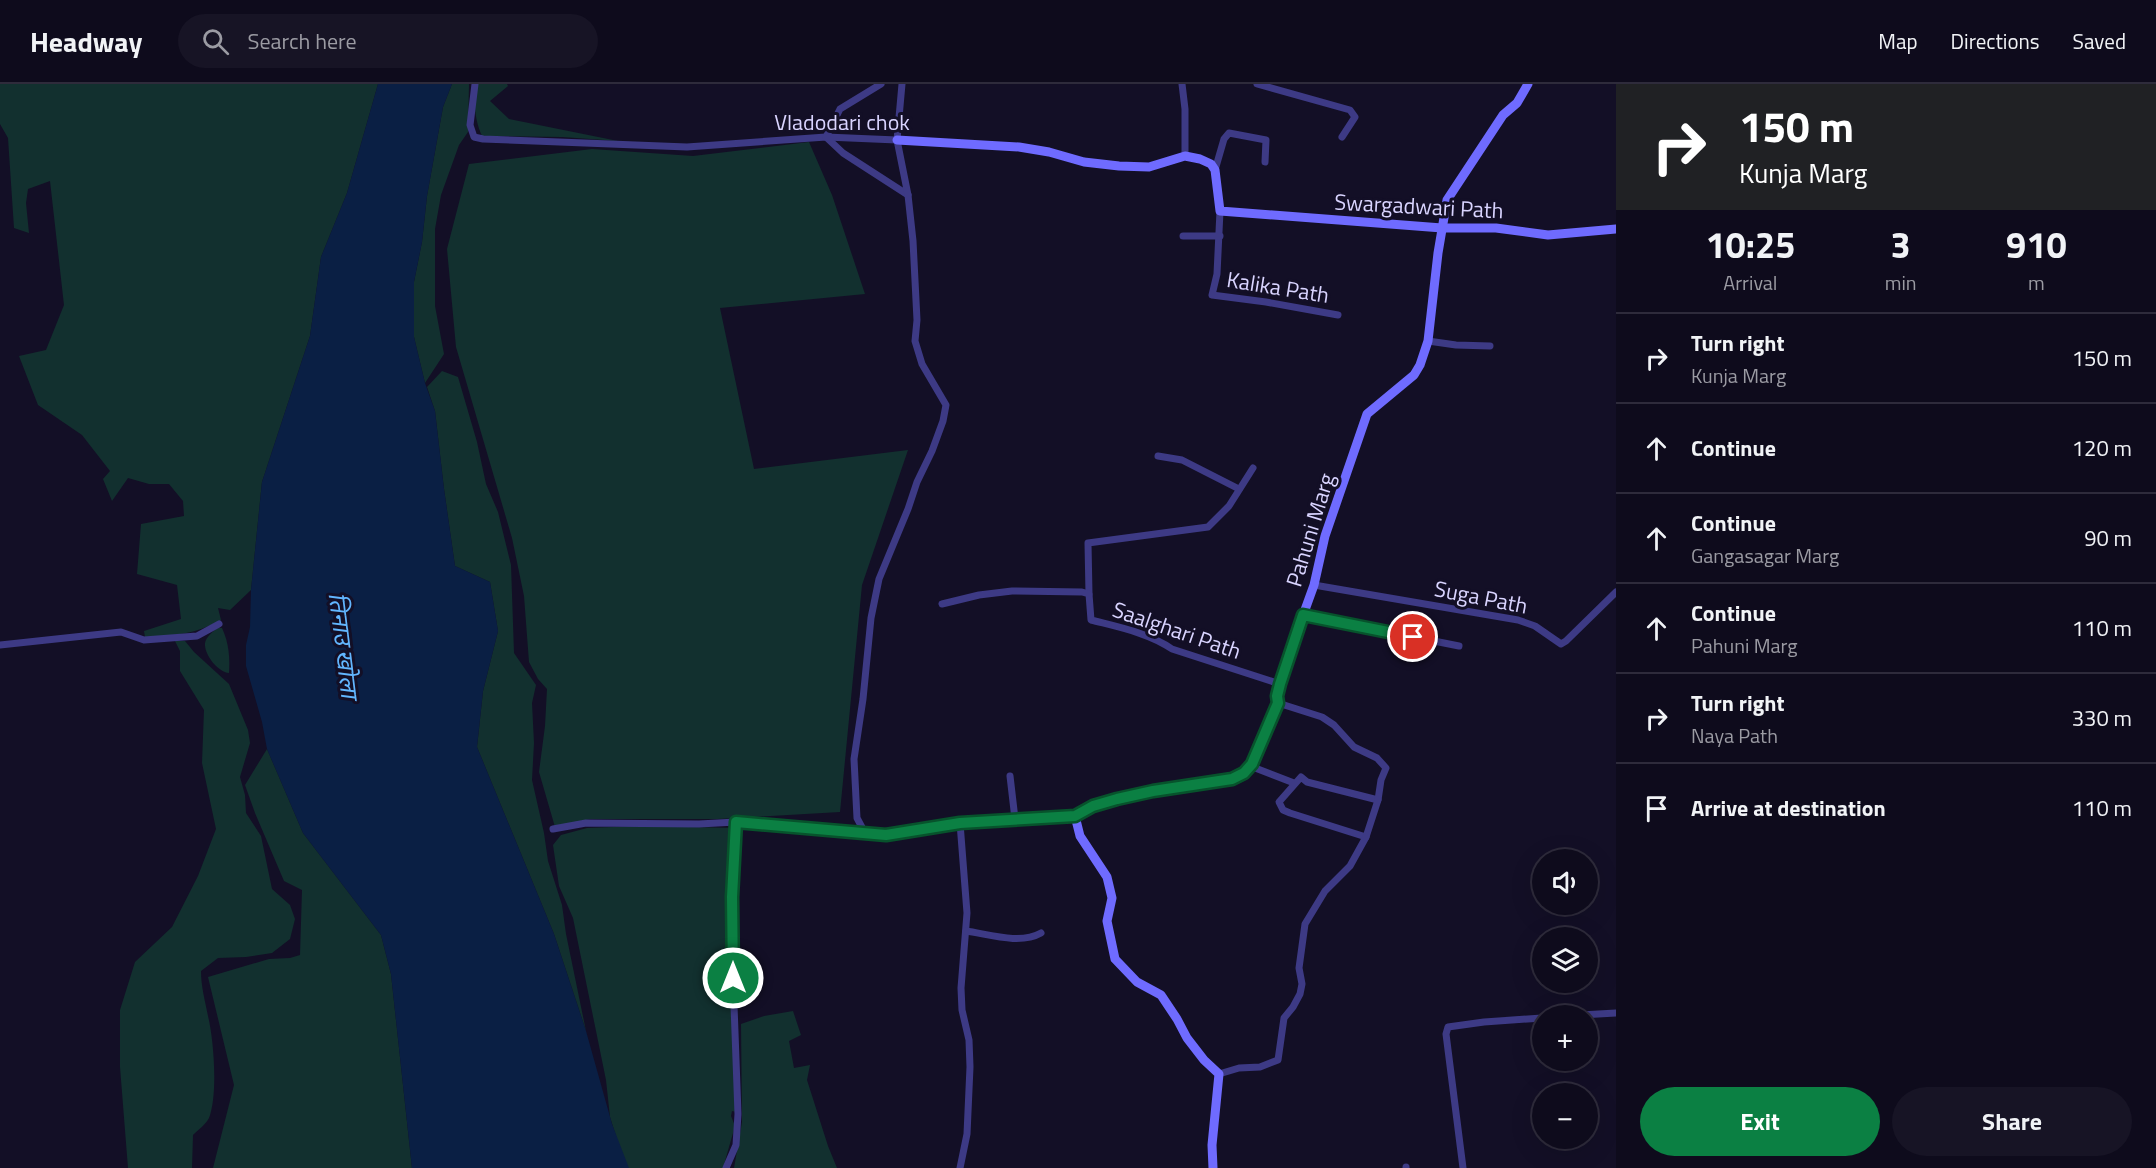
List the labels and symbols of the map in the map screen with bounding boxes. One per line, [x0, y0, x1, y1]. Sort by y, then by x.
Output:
street label: Vladodari chok [774, 105, 910, 139]
street label: Swargadwari Path [1334, 185, 1504, 227]
street label: Kalika Path [1224, 262, 1332, 312]
street label: Pahuni Marg [1277, 469, 1343, 591]
street label: Suga Path [1431, 571, 1531, 623]
water label: तिनाउ खोला [320, 590, 369, 705]
street label: Saalghari Path [1108, 592, 1246, 668]
pin [1387, 611, 1438, 662]
position arrow [701, 946, 765, 1010]

